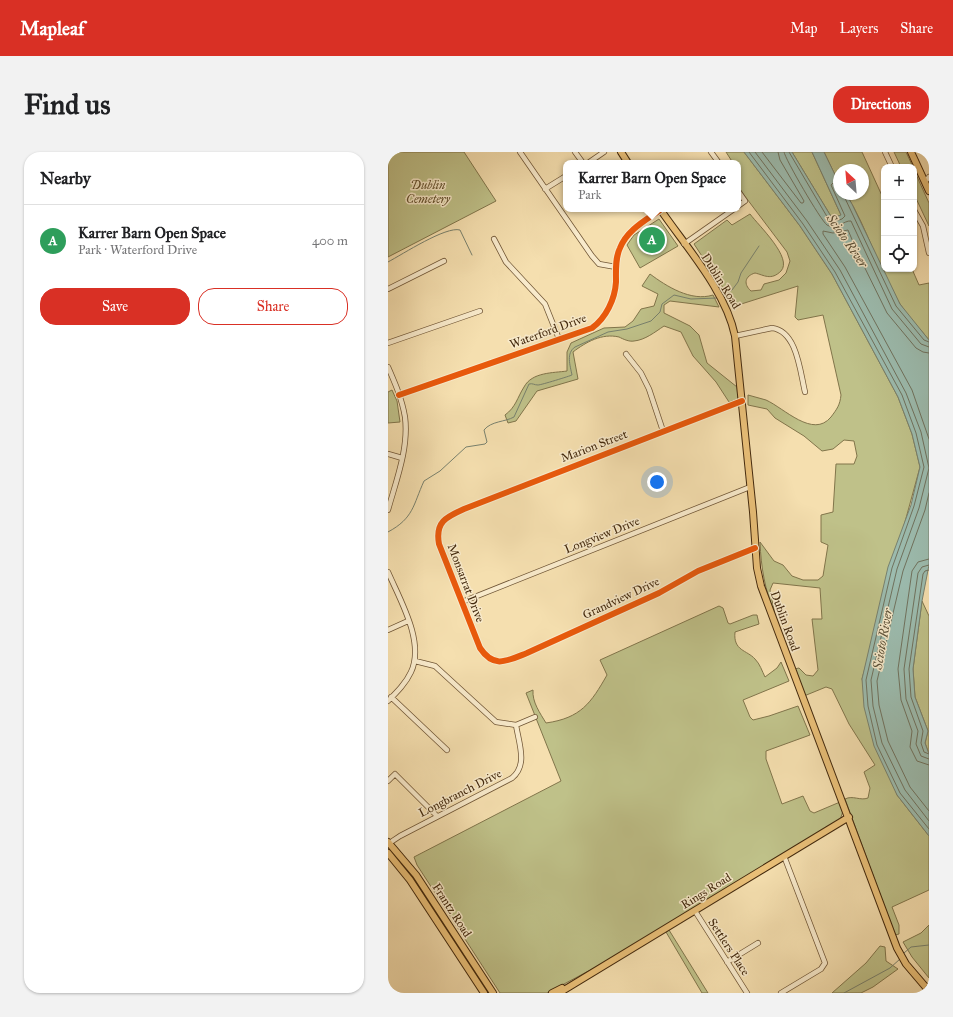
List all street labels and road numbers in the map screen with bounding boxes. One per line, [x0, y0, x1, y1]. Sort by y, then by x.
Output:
street label: Dublin Road [698, 251, 744, 311]
street label: Waterford Drive [508, 311, 588, 351]
street label: Marion Street [559, 427, 630, 465]
street label: Longview Drive [562, 514, 642, 557]
street label: Monsarrat Drive [445, 542, 487, 624]
street label: Grandview Drive [580, 574, 662, 622]
street label: Dublin Road [768, 589, 802, 653]
street label: Longbranch Drive [416, 766, 504, 821]
street label: Rings Road [678, 870, 734, 913]
street label: Frantz Road [429, 880, 475, 940]
street label: Settlers Place [705, 916, 753, 978]

